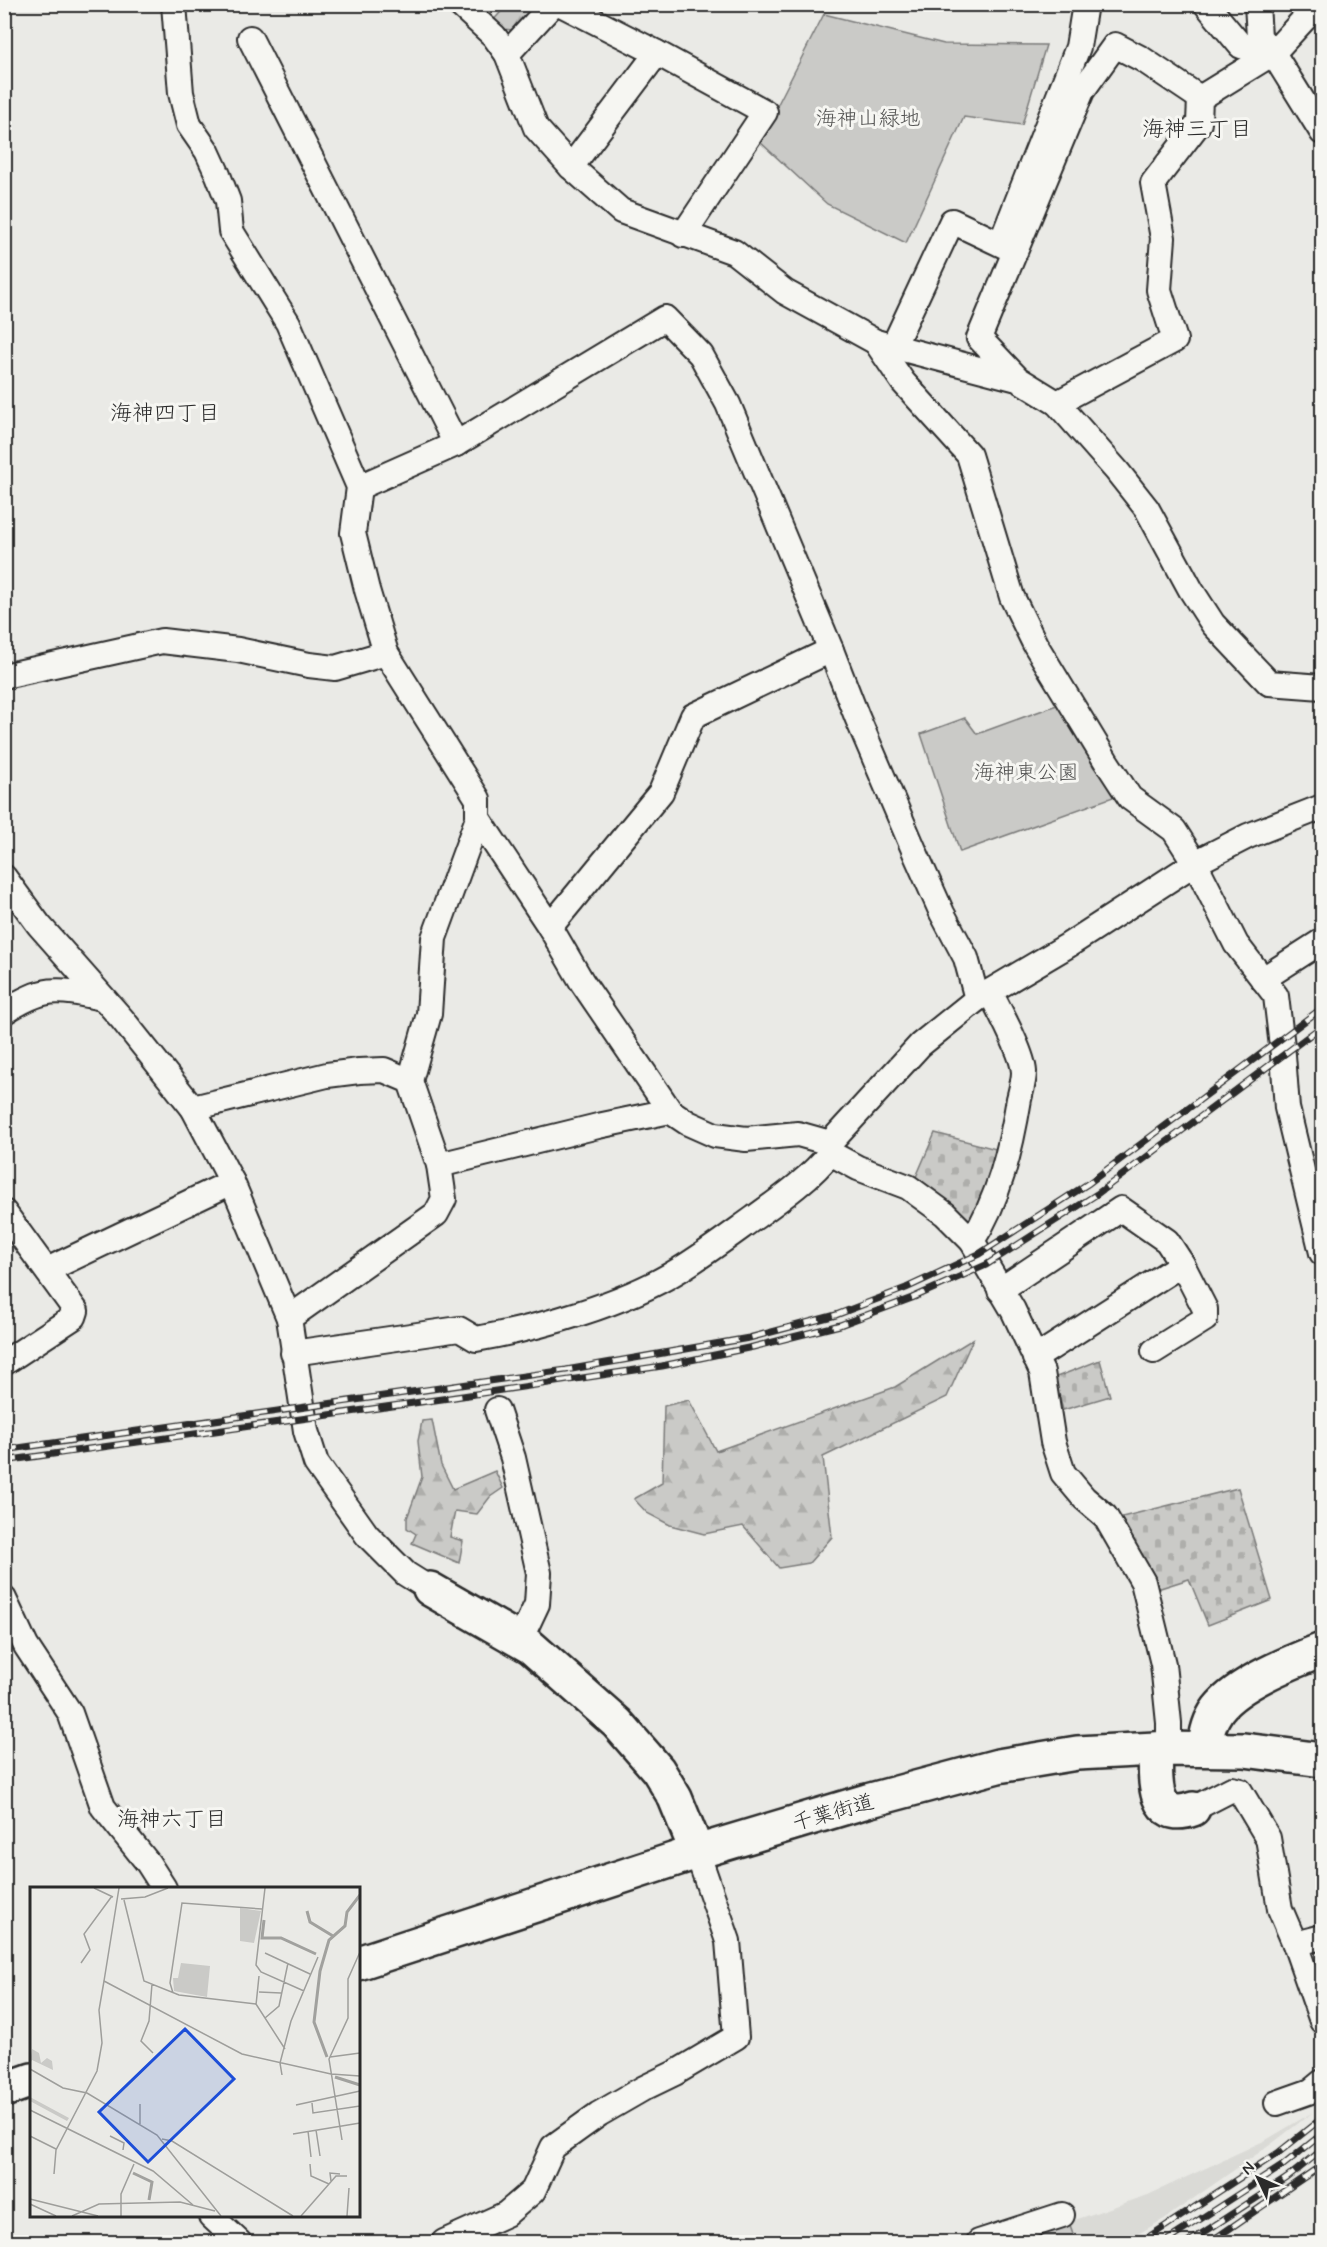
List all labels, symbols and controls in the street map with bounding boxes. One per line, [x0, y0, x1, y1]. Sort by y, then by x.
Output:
park label: 海神山緑地 [816, 105, 921, 133]
district label: 海神三丁目 [1142, 116, 1252, 144]
district label: 海神四丁目 [110, 400, 220, 428]
park label: 海神東公園 [974, 759, 1079, 787]
street label: 千葉街道 [789, 1788, 878, 1838]
district label: 海神六丁目 [117, 1806, 227, 1834]
inset map [30, 1887, 360, 2217]
north arrow [1228, 2148, 1288, 2208]
text: N [1237, 2157, 1260, 2180]

